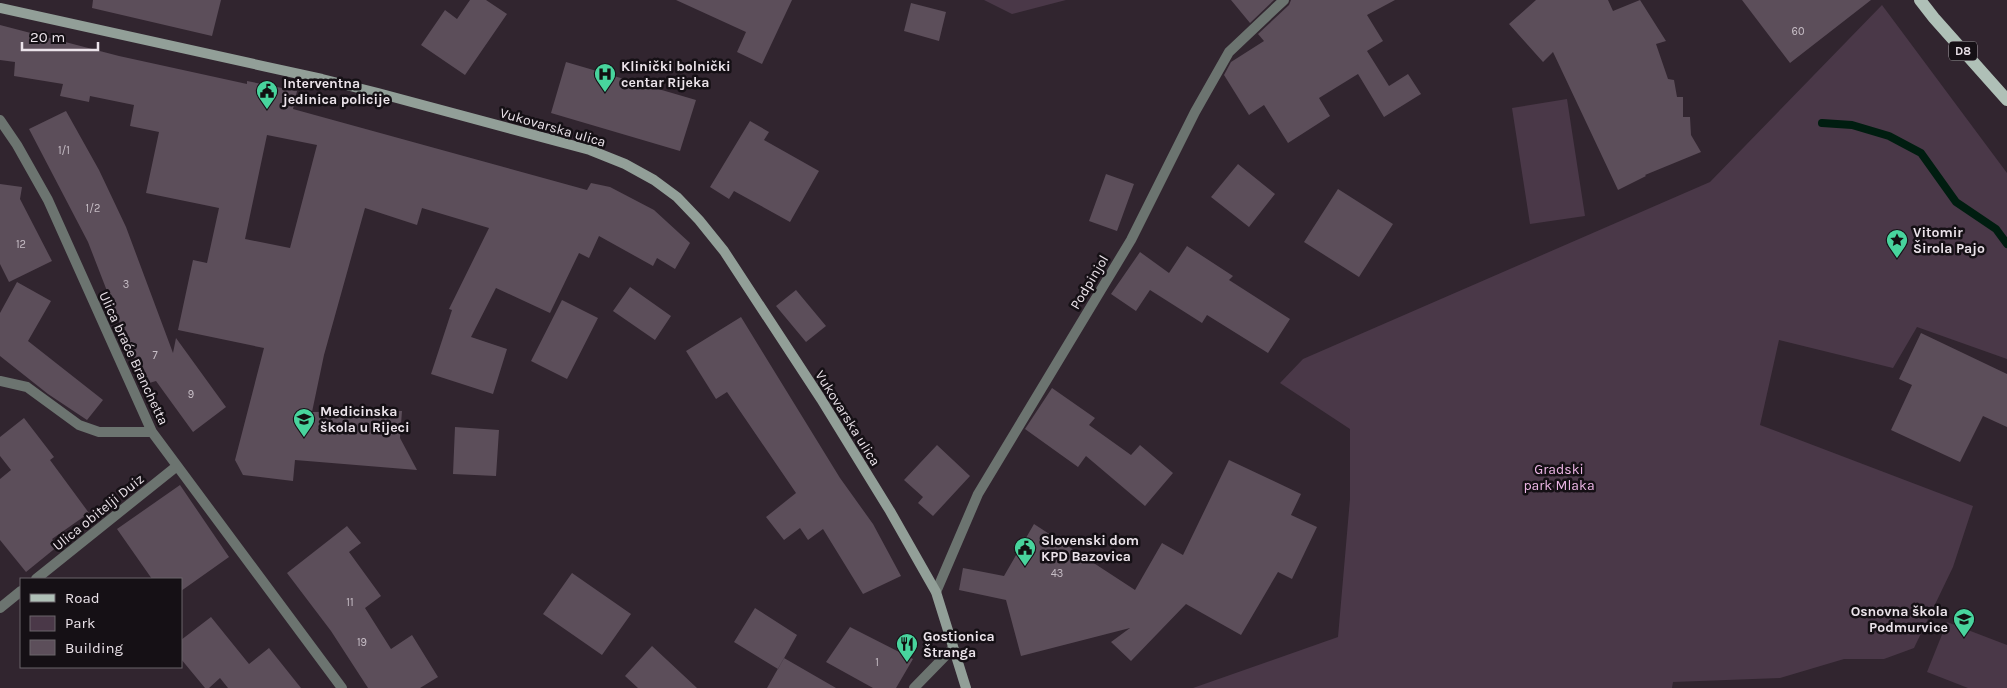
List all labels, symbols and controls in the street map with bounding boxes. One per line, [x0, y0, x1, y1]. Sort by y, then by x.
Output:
scale bar [22, 20, 99, 52]
house number: 60 [1792, 25, 1804, 38]
text: 20 m [30, 28, 65, 46]
road number: D8 [1949, 41, 1977, 60]
place label: Klinički bolnički centar Rijeka [621, 58, 731, 91]
hospital icon: Klinički bolnički centar Rijeka [593, 62, 617, 93]
place label: Interventna jedinica policije [281, 75, 390, 108]
public building icon: Interventna jedinica policije [255, 79, 279, 110]
street label: Vukovarska ulica [498, 104, 608, 151]
house number: 1/1 [58, 144, 70, 157]
house number: 1/2 [86, 202, 100, 215]
place label: Vitomir Širola Pajo [1913, 224, 1985, 257]
place icon: Vitomir Širola Pajo [1885, 228, 1909, 259]
house number: 12 [16, 238, 26, 251]
street label: Podpinjol [1067, 252, 1112, 313]
house number: 3 [123, 278, 129, 291]
street label: Ulica braće Branchetta [95, 289, 172, 428]
house number: 7 [152, 349, 158, 362]
street label: Vukovarska ulica [811, 367, 884, 469]
house number: 9 [188, 388, 194, 401]
place label: Medicinska škola u Rijeci [320, 403, 410, 436]
school or university icon: Medicinska škola u Rijeci [292, 407, 316, 438]
park label: Gradski park Mlaka [1523, 461, 1595, 494]
street label: Ulica obitelji Duiz [49, 470, 147, 554]
place label: Slovenski dom KPD Bazovica [1041, 532, 1139, 565]
public building icon: Slovenski dom KPD Bazovica [1013, 536, 1037, 567]
house number: 43 [1051, 567, 1063, 580]
legend [20, 578, 182, 668]
text: Road [65, 589, 100, 607]
house number: 11 [346, 596, 354, 609]
place label: Osnovna škola Podmurvice [1851, 603, 1948, 636]
school or university icon: Osnovna škola Podmurvice [1952, 607, 1976, 638]
text: Park [65, 614, 95, 632]
place label: Gostionica Štranga [923, 628, 995, 661]
restaurant icon: Gostionica Štranga [895, 632, 919, 663]
house number: 19 [357, 636, 367, 649]
text: Building [65, 639, 123, 657]
house number: 1 [875, 656, 879, 669]

